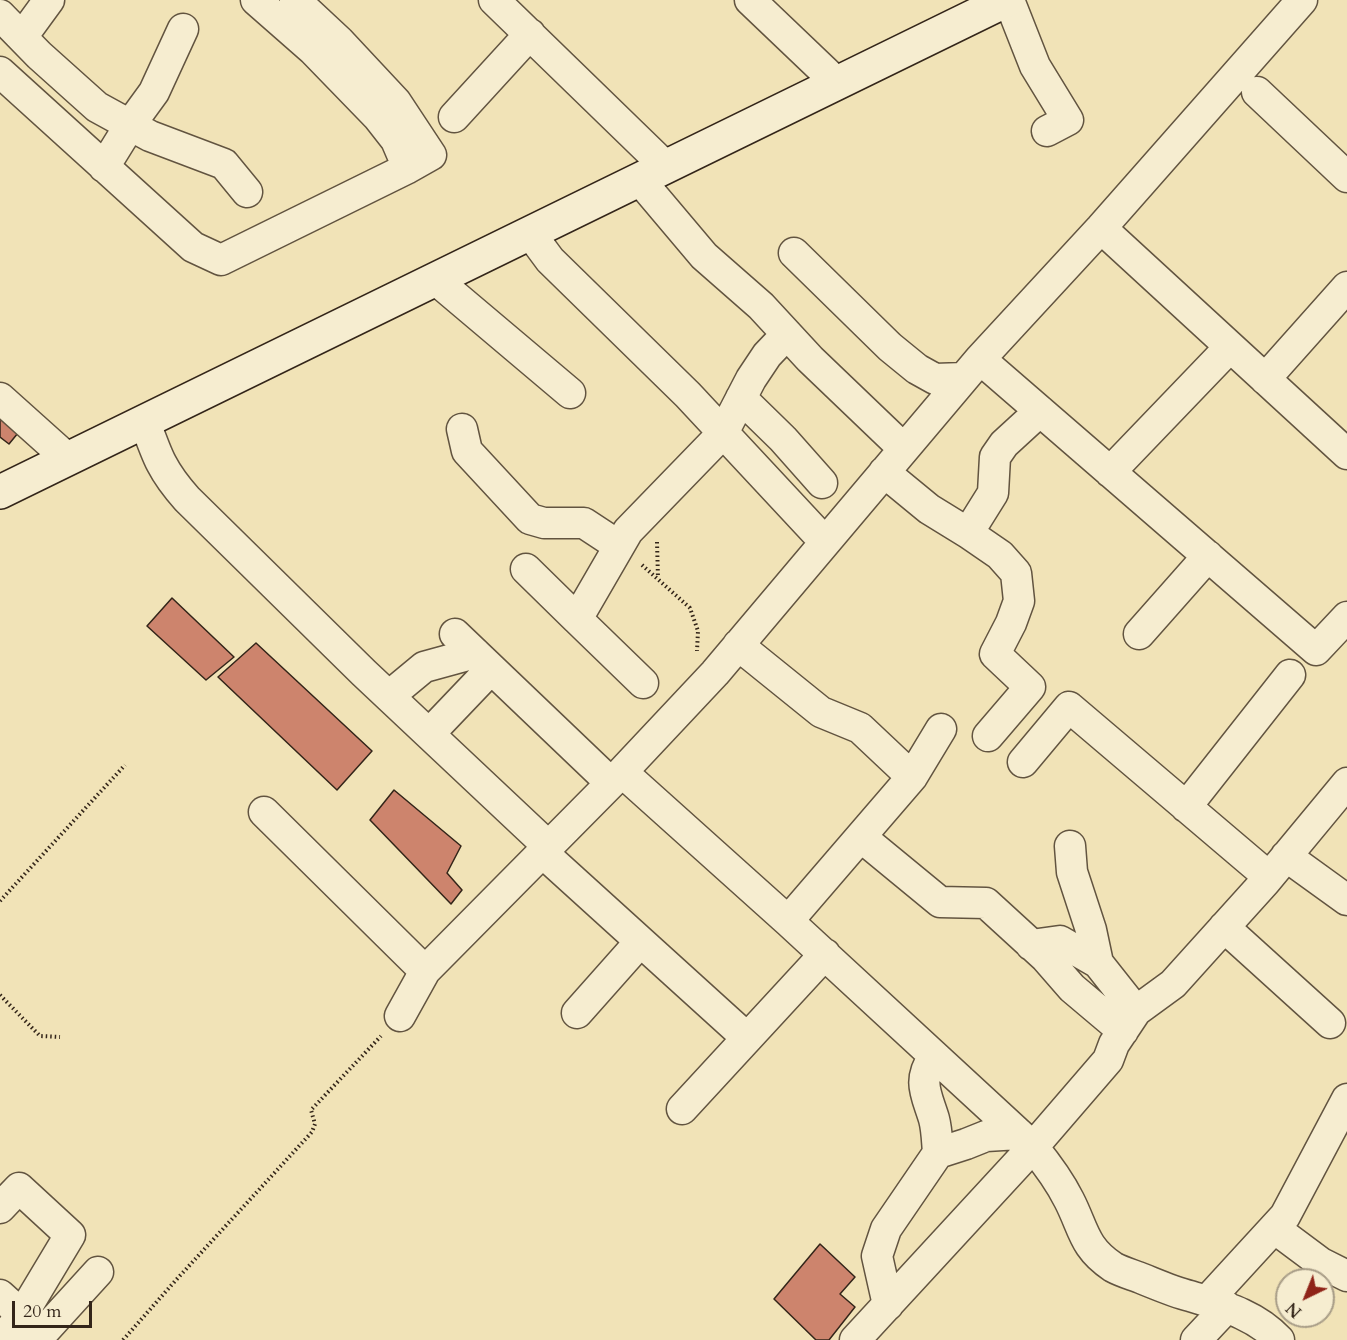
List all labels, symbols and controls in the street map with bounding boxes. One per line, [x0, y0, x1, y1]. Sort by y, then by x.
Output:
north arrow [1275, 1268, 1335, 1328]
scale bar [15, 1289, 94, 1327]
text: N [1282, 1297, 1307, 1322]
text: 20 m [23, 1299, 62, 1324]

